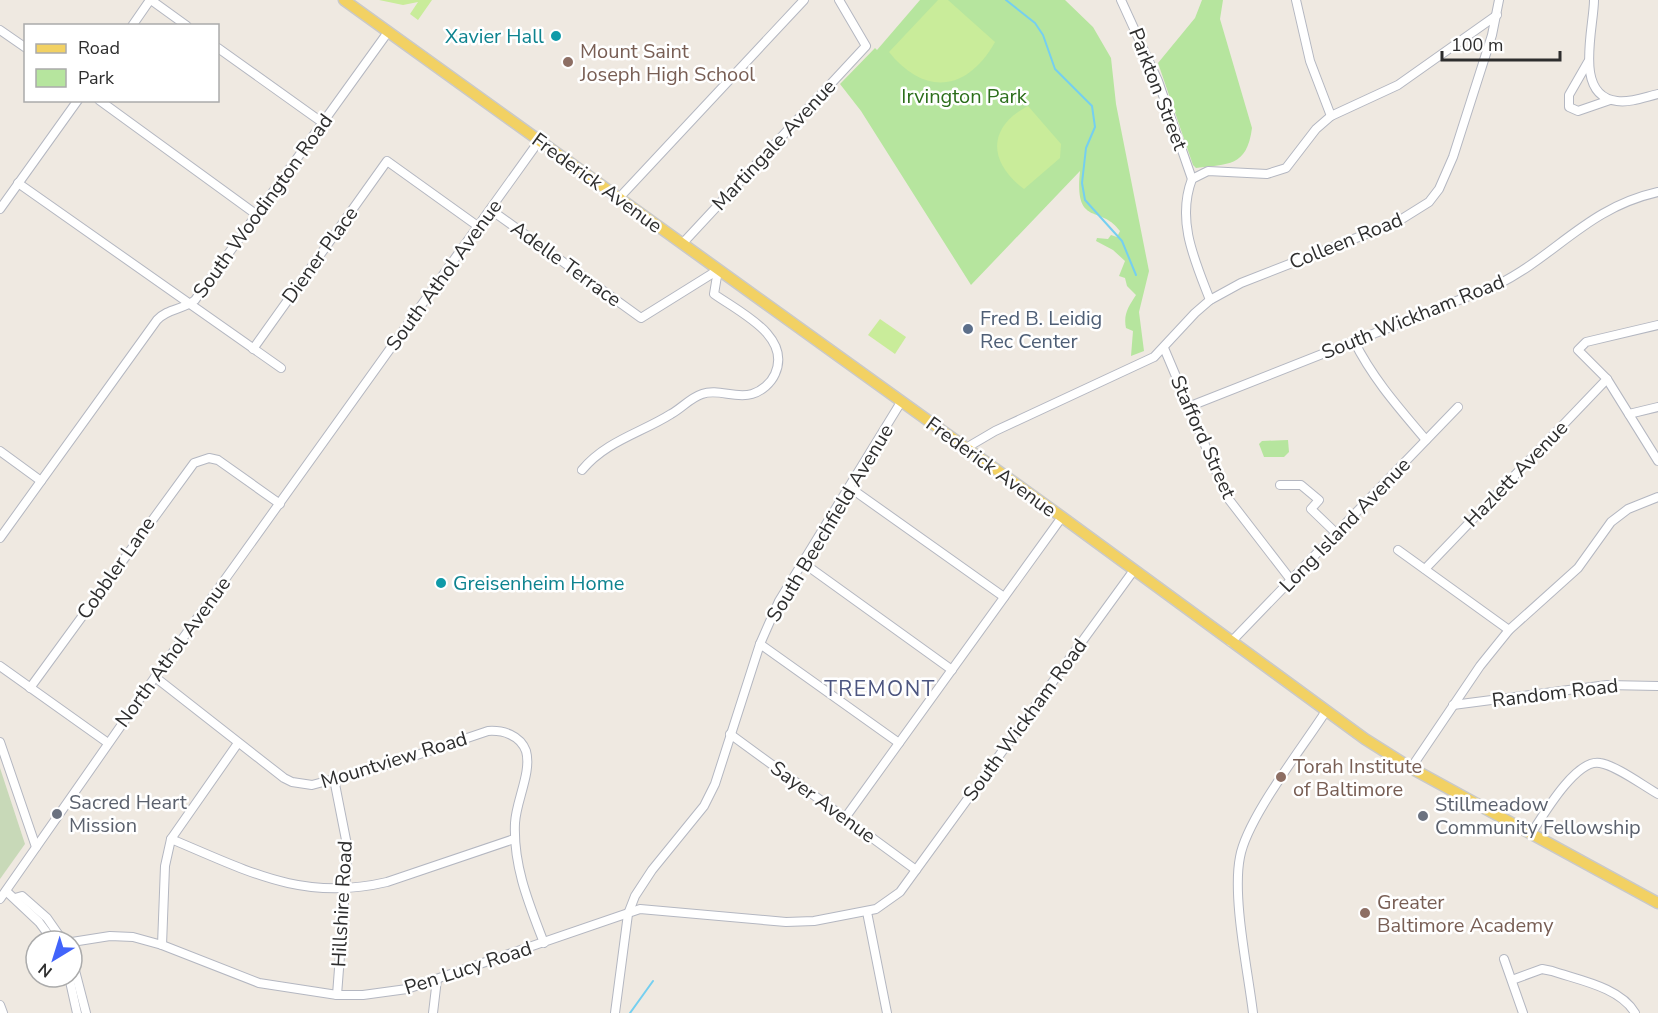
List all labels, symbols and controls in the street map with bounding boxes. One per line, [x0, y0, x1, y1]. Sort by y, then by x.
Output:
place label: Xavier Hall [445, 23, 544, 50]
legend [24, 24, 219, 102]
street label: Parkton Street [1122, 24, 1194, 155]
scale bar [1442, 24, 1560, 62]
marker: Xavier Hall [549, 29, 563, 43]
text: 100 m [1451, 33, 1503, 57]
text: Road [78, 36, 120, 60]
place label: Mount Saint Joseph High School [579, 38, 755, 88]
marker: Mount Saint Joseph High School [561, 55, 575, 69]
text: Park [78, 66, 115, 90]
street label: Martingale Avenue [706, 73, 842, 217]
park label: Irvington Park [901, 83, 1028, 110]
street label: South Woodington Road [187, 108, 339, 304]
street label: Frederick Avenue [526, 127, 668, 239]
street label: South Athol Avenue [380, 194, 508, 356]
street label: Diener Place [276, 201, 364, 309]
street label: Colleen Road [1285, 206, 1407, 276]
street label: Adelle Terrace [505, 215, 627, 313]
street label: South Wickham Road [1318, 268, 1508, 366]
place label: Fred B. Leidig Rec Center [980, 305, 1102, 355]
marker: Fred B. Leidig Rec Center [961, 322, 975, 336]
street label: Stafford Street [1164, 371, 1243, 504]
street label: Frederick Avenue [920, 411, 1062, 523]
street label: Hazlett Avenue [1458, 415, 1574, 533]
street label: South Beechfield Avenue [760, 419, 900, 627]
street label: Long Island Avenue [1274, 452, 1416, 598]
street label: Cobbler Lane [71, 511, 161, 625]
place label: Greisenheim Home [453, 570, 624, 597]
street label: North Athol Avenue [109, 571, 237, 733]
marker: Greisenheim Home [434, 576, 448, 590]
street label: South Wickham Road [957, 633, 1093, 807]
street label: Random Road [1490, 672, 1620, 714]
district label: TREMONT [824, 675, 936, 703]
street label: Mountview Road [317, 725, 471, 795]
place label: Torah Institute of Baltimore [1293, 753, 1422, 803]
street label: Sayer Avenue [765, 755, 881, 849]
marker: Torah Institute of Baltimore [1274, 770, 1288, 784]
place label: Sacred Heart Mission [69, 789, 188, 839]
place label: Stillmeadow Community Fellowship [1435, 791, 1641, 841]
marker: Sacred Heart Mission [50, 807, 64, 821]
marker: Stillmeadow Community Fellowship [1416, 809, 1430, 823]
street label: Hillshire Road [325, 840, 359, 968]
place label: Greater Baltimore Academy [1377, 889, 1554, 939]
marker: Greater Baltimore Academy [1358, 906, 1372, 920]
north arrow [24, 929, 84, 989]
street label: Pen Lucy Road [401, 935, 535, 1001]
text: N [34, 958, 57, 982]

